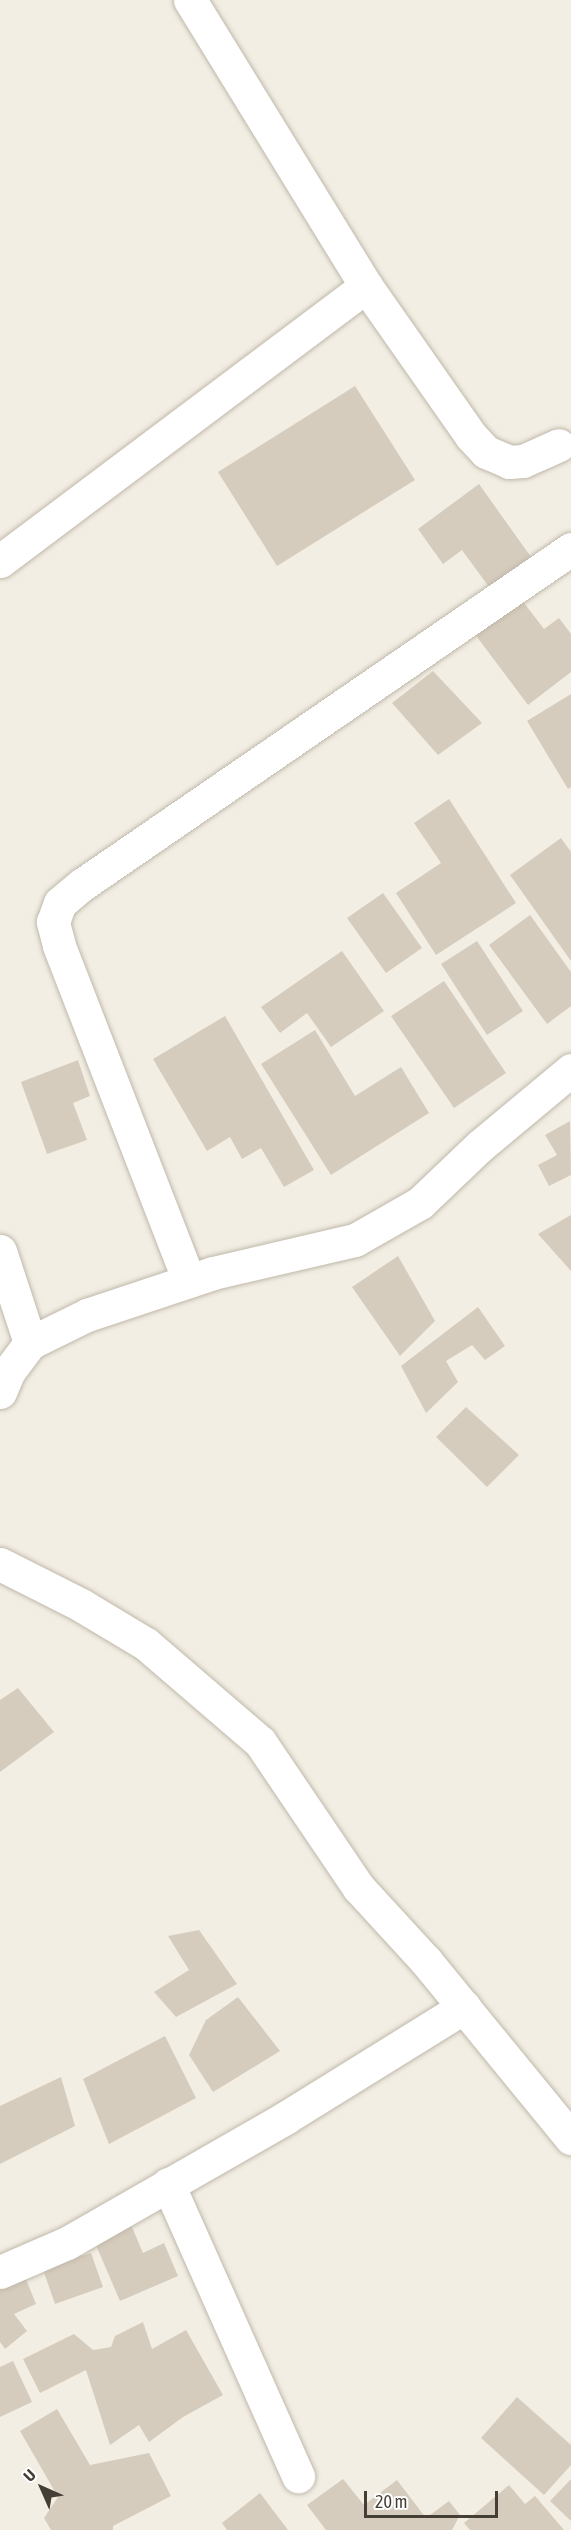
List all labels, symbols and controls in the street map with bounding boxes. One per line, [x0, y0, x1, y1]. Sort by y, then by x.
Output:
north arrow [12, 2458, 72, 2518]
text: U [20, 2466, 39, 2485]
scale bar [367, 2479, 500, 2517]
text: 20 m [375, 2491, 407, 2512]

